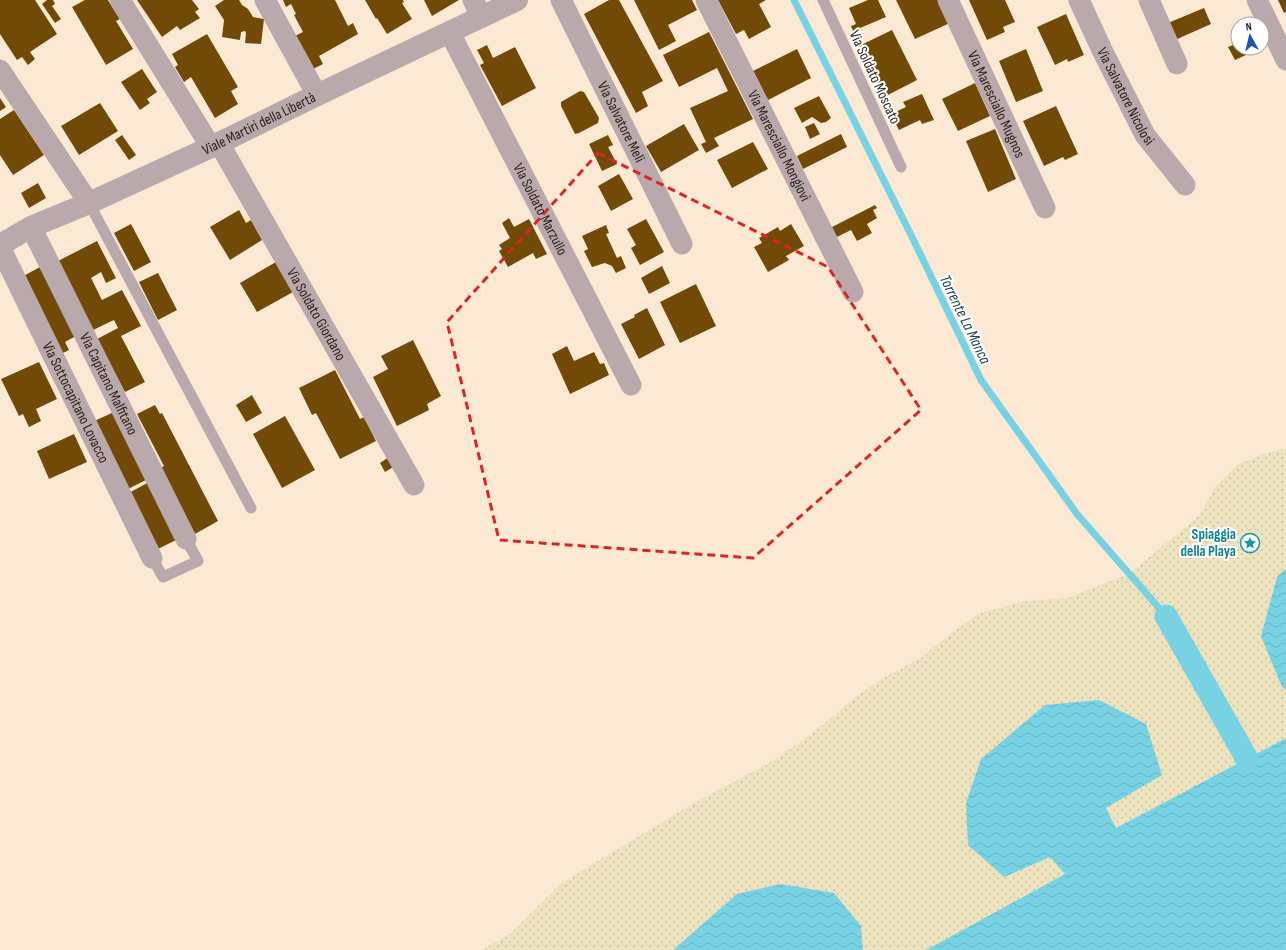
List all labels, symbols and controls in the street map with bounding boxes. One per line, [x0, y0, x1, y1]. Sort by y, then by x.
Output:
north arrow [1230, 16, 1270, 56]
text: N [1245, 20, 1253, 33]
street label: Via Soldato Moscato [845, 27, 905, 127]
street label: Via Salvatore Nicolosi [1092, 44, 1159, 149]
street label: Via Maresciallo Mugnos [963, 48, 1029, 161]
street label: Via Salvatore Meli [593, 78, 649, 166]
street label: Via Maresciallo Mongiovì [743, 87, 815, 205]
street label: Viale Martiri della Libertà [199, 88, 319, 160]
street label: Via Soldato Marzullo [509, 160, 572, 259]
street label: Via Soldato Giordano [282, 265, 350, 364]
water label: Torrente La Manca [935, 272, 995, 368]
street label: Via Capitano Malfitano [75, 330, 142, 438]
street label: Via Sottocapitano Lovacco [38, 339, 113, 466]
place label: Spiaggia della Playa [1180, 525, 1236, 561]
place icon: Spiaggia della Playa [1239, 532, 1261, 554]

